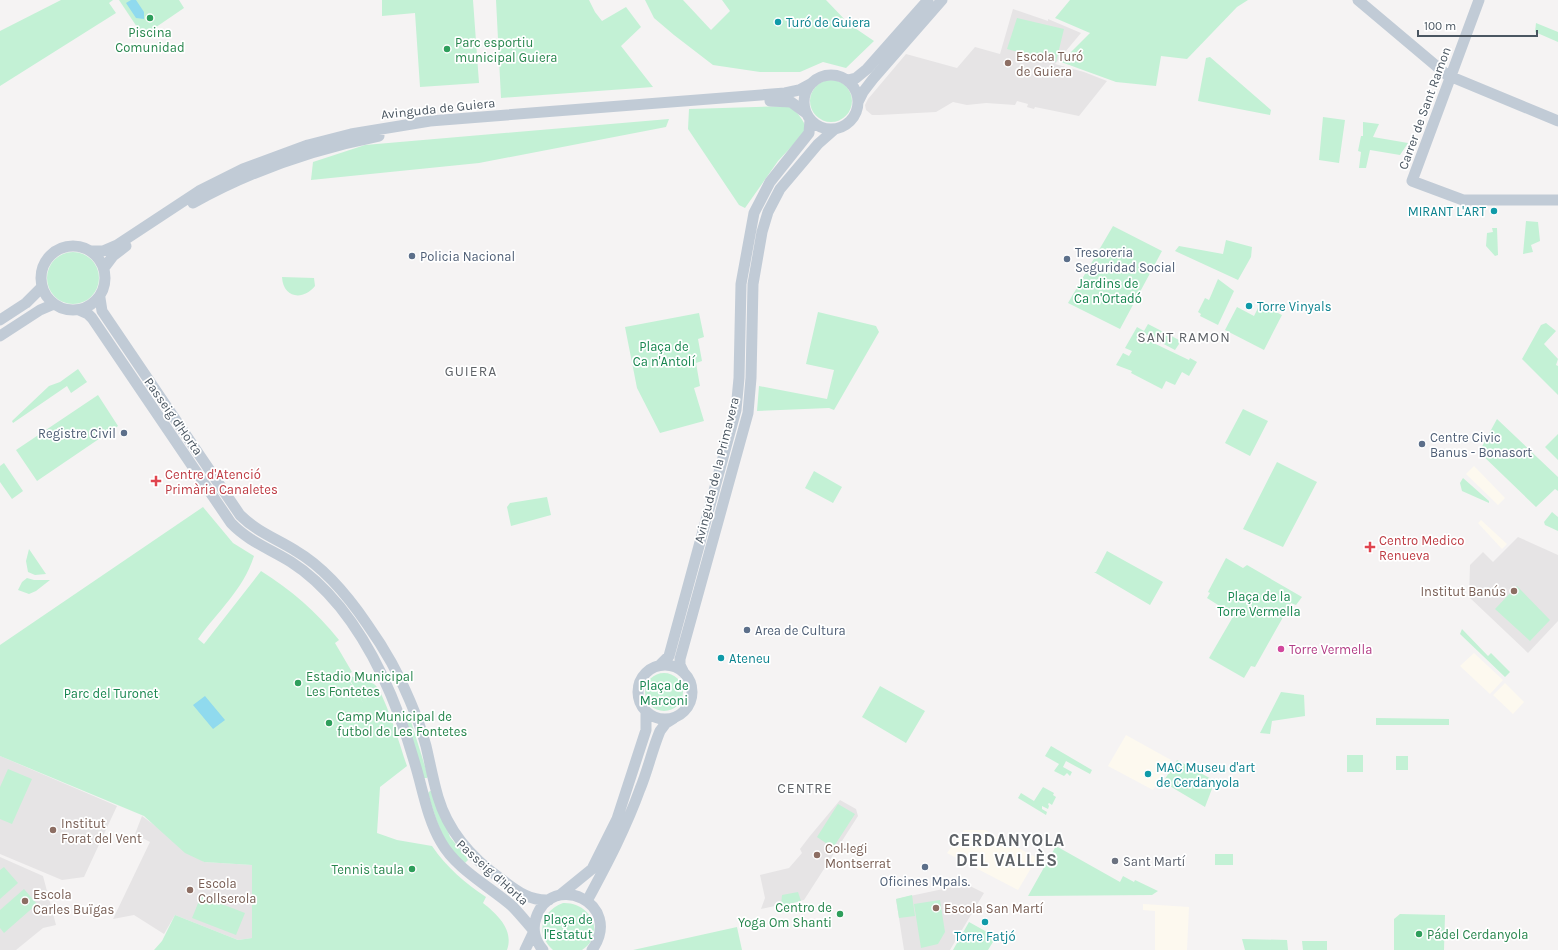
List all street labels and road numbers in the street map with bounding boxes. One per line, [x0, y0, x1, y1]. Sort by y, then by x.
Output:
street label: Carrer de Sant Ramon [1395, 45, 1454, 172]
street label: Avinguda de Guiera [380, 95, 496, 122]
street label: Passeig d'Horta [141, 375, 206, 458]
street label: Avinguda de la Primavera [691, 395, 742, 545]
street label: Passeig d'Horta [454, 836, 531, 908]

